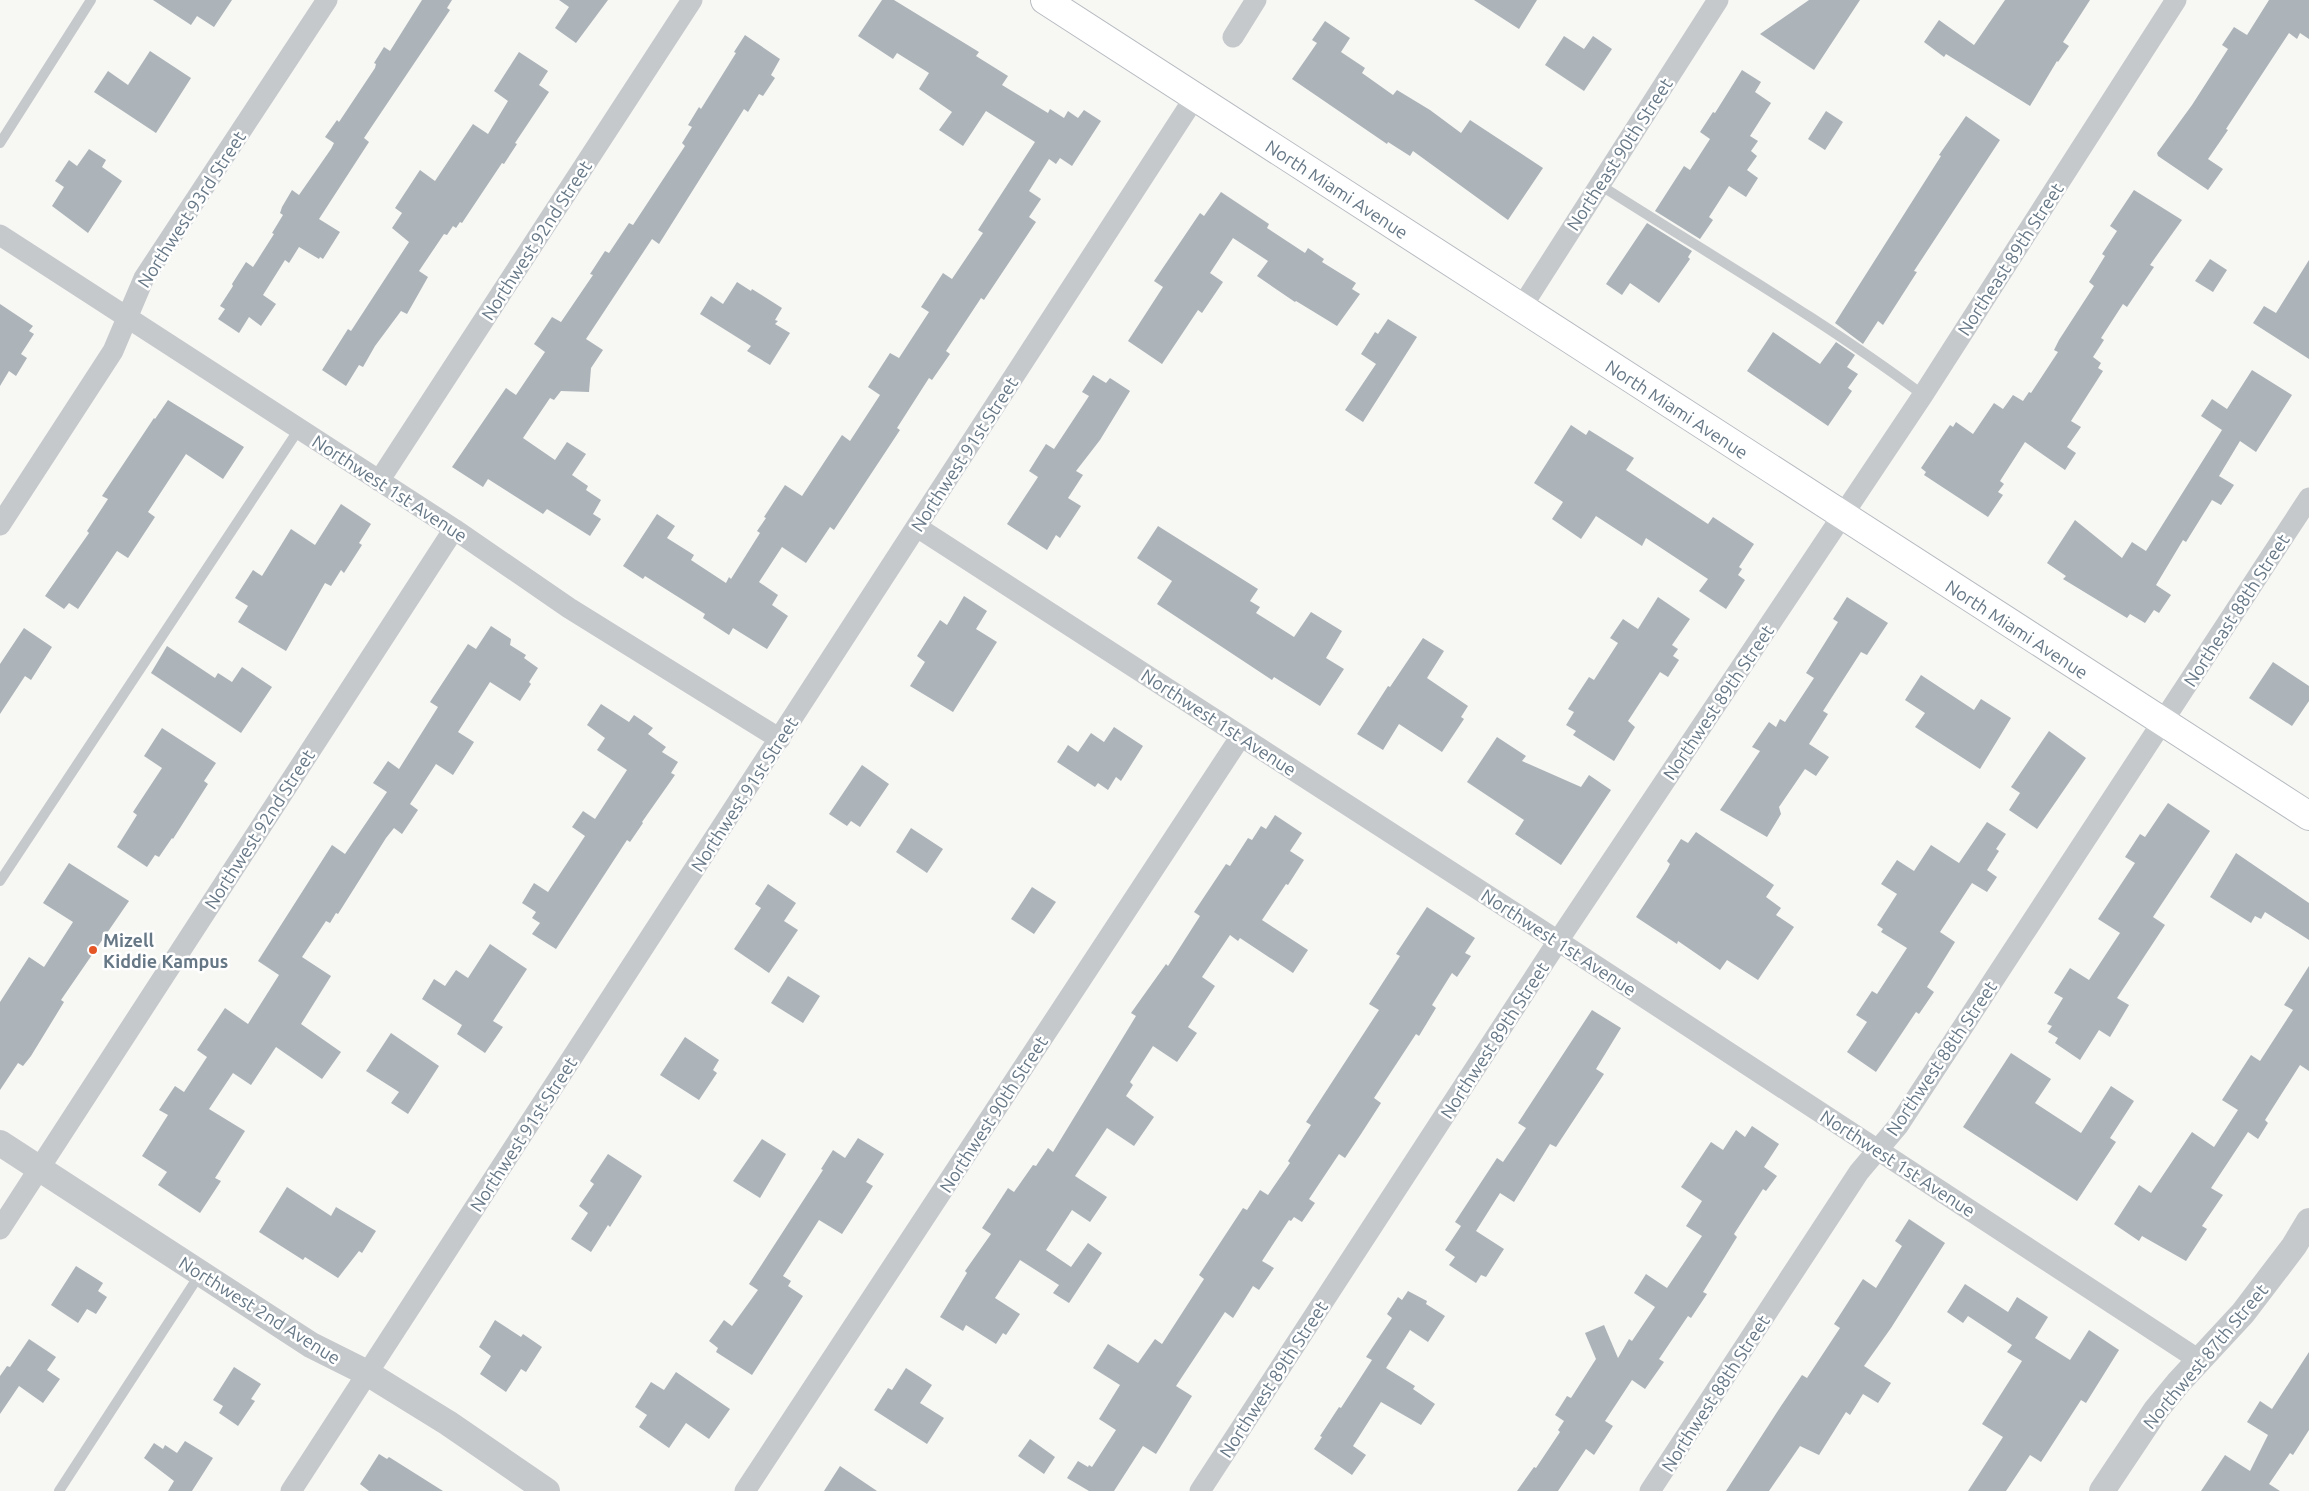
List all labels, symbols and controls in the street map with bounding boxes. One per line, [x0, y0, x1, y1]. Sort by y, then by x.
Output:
street label: Northeast 90th Street [1562, 74, 1676, 234]
street label: Northwest 93rd Street [133, 127, 249, 291]
street label: North Miami Avenue [1262, 136, 1412, 242]
street label: Northwest 92nd Street [477, 157, 595, 323]
street label: Northeast 89th Street [1953, 179, 2067, 339]
street label: North Miami Avenue [1602, 356, 1752, 462]
street label: Northwest 91st Street [907, 373, 1021, 535]
street label: Northwest 1st Avenue [309, 431, 471, 545]
street label: Northeast 88th Street [2179, 530, 2293, 690]
street label: North Miami Avenue [1942, 576, 2092, 682]
street label: Northwest 89th Street [1659, 621, 1777, 783]
street label: Northwest 1st Avenue [1138, 665, 1300, 779]
street label: Northwest 91st Street [687, 713, 801, 875]
street label: Northwest 92nd Street [200, 746, 318, 912]
street label: Northwest 1st Avenue [1478, 885, 1640, 999]
place label: Mizell Kiddie Kampus [103, 930, 228, 971]
marker: Mizell Kiddie Kampus [87, 944, 99, 956]
street label: Northwest 89th Street [1436, 958, 1552, 1122]
street label: Northwest 88th Street [1882, 977, 2000, 1139]
street label: Northwest 90th Street [935, 1032, 1051, 1196]
street label: Northwest 91st Street [466, 1053, 580, 1215]
street label: Northwest 1st Avenue [1817, 1106, 1979, 1220]
street label: Northwest 2nd Avenue [176, 1252, 344, 1368]
street label: Northwest 87th Street [2139, 1280, 2271, 1432]
street label: Northwest 89th Street [1215, 1297, 1331, 1461]
street label: Northwest 88th Street [1657, 1311, 1773, 1475]

